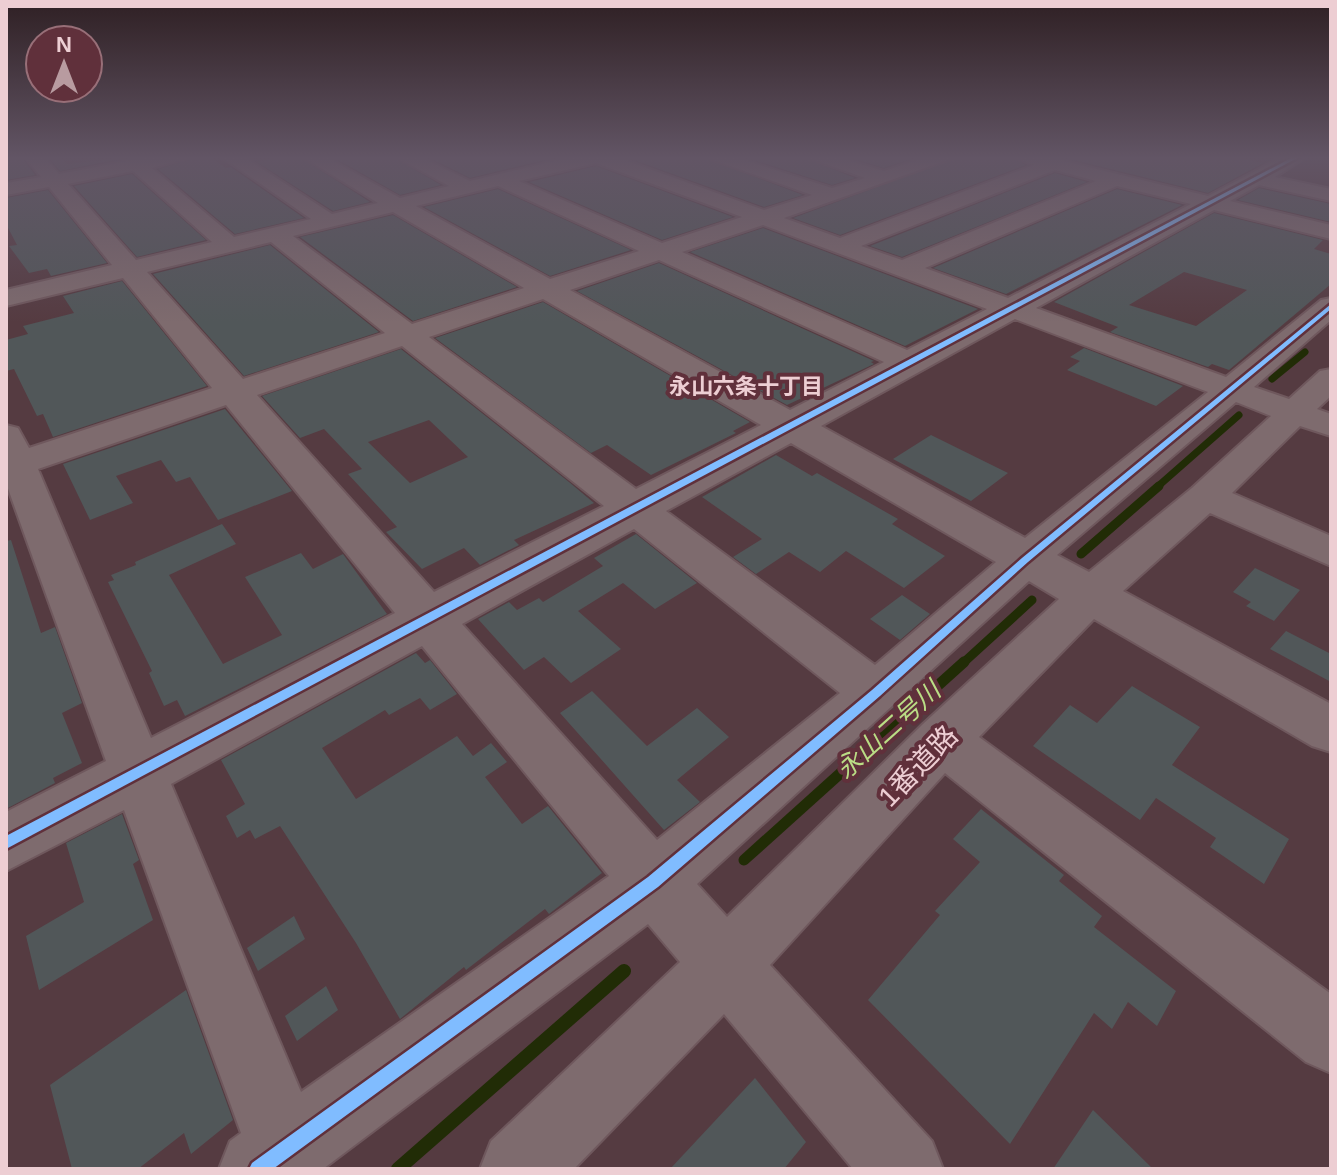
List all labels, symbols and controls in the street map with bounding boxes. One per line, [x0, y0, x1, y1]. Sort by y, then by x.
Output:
north arrow [24, 24, 104, 104]
text: N [56, 32, 72, 57]
district label: 永山六条十丁目 [669, 374, 823, 399]
water label: 永山二号川 [830, 673, 949, 785]
street label: 1番道路 [872, 719, 964, 813]

